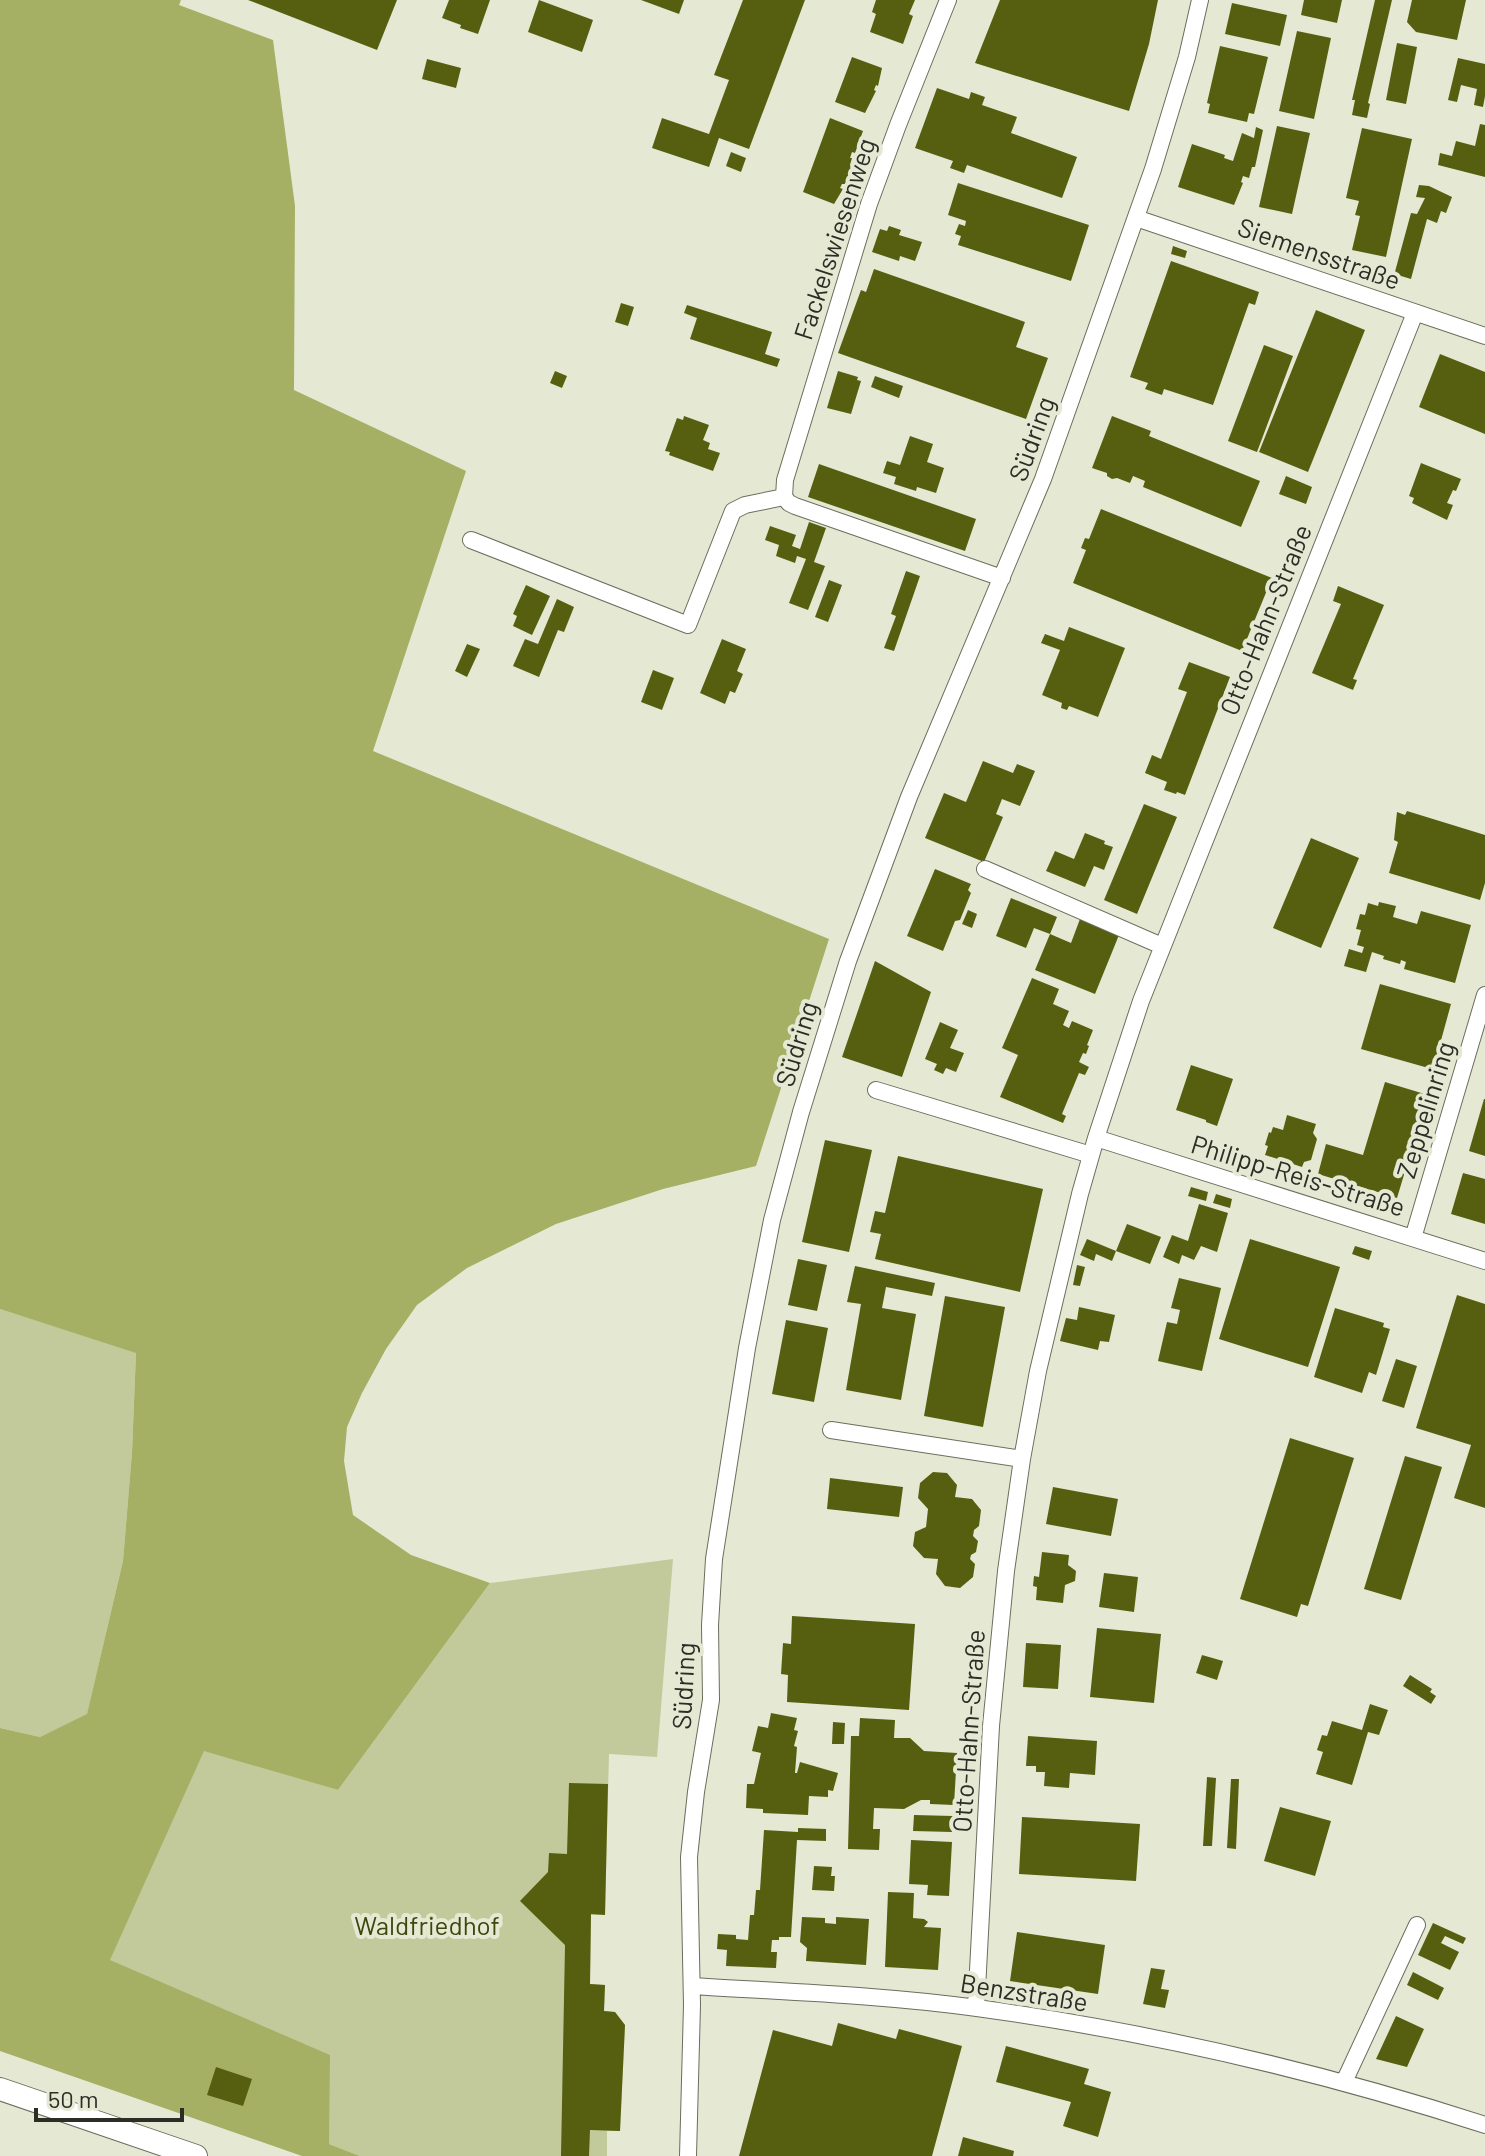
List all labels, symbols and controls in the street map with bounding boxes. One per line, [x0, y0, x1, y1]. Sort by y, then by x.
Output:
street label: Fackelswiesenweg [786, 134, 881, 343]
street label: Siemensstraße [1234, 210, 1405, 295]
street label: Südring [1001, 392, 1060, 485]
street label: Otto-Hahn-Straße [1212, 519, 1317, 719]
street label: Südring [768, 997, 823, 1090]
street label: Zeppelinring [1389, 1038, 1460, 1182]
street label: Philipp-Reis-Straße [1188, 1127, 1409, 1222]
street label: Otto-Hahn-Straße [945, 1628, 990, 1833]
street label: Südring [665, 1641, 700, 1730]
park label: Waldfriedhof [354, 1909, 500, 1940]
street label: Benzstraße [958, 1966, 1090, 2017]
scale bar [36, 2072, 182, 2122]
text: 50 m [48, 2084, 99, 2113]

